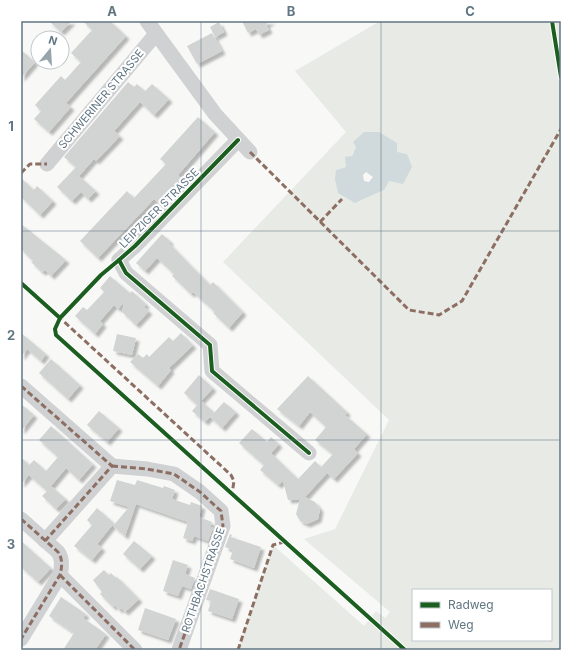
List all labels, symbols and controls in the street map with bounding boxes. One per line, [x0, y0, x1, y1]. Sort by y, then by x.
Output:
text: A [107, 3, 117, 19]
text: B [287, 3, 296, 19]
text: C [465, 3, 475, 19]
north arrow [30, 30, 70, 70]
text: N [47, 33, 59, 48]
street label: SCHWERINER STRASSE [55, 46, 147, 152]
text: 1 [8, 118, 14, 134]
street label: LEIPZIGER STRASSE [116, 165, 202, 251]
text: 2 [7, 327, 15, 343]
street label: ROTHBACHSTRASSE [178, 525, 228, 635]
text: 3 [7, 536, 15, 552]
legend [412, 589, 552, 641]
text: Radweg [448, 597, 494, 612]
text: Weg [448, 617, 474, 632]

